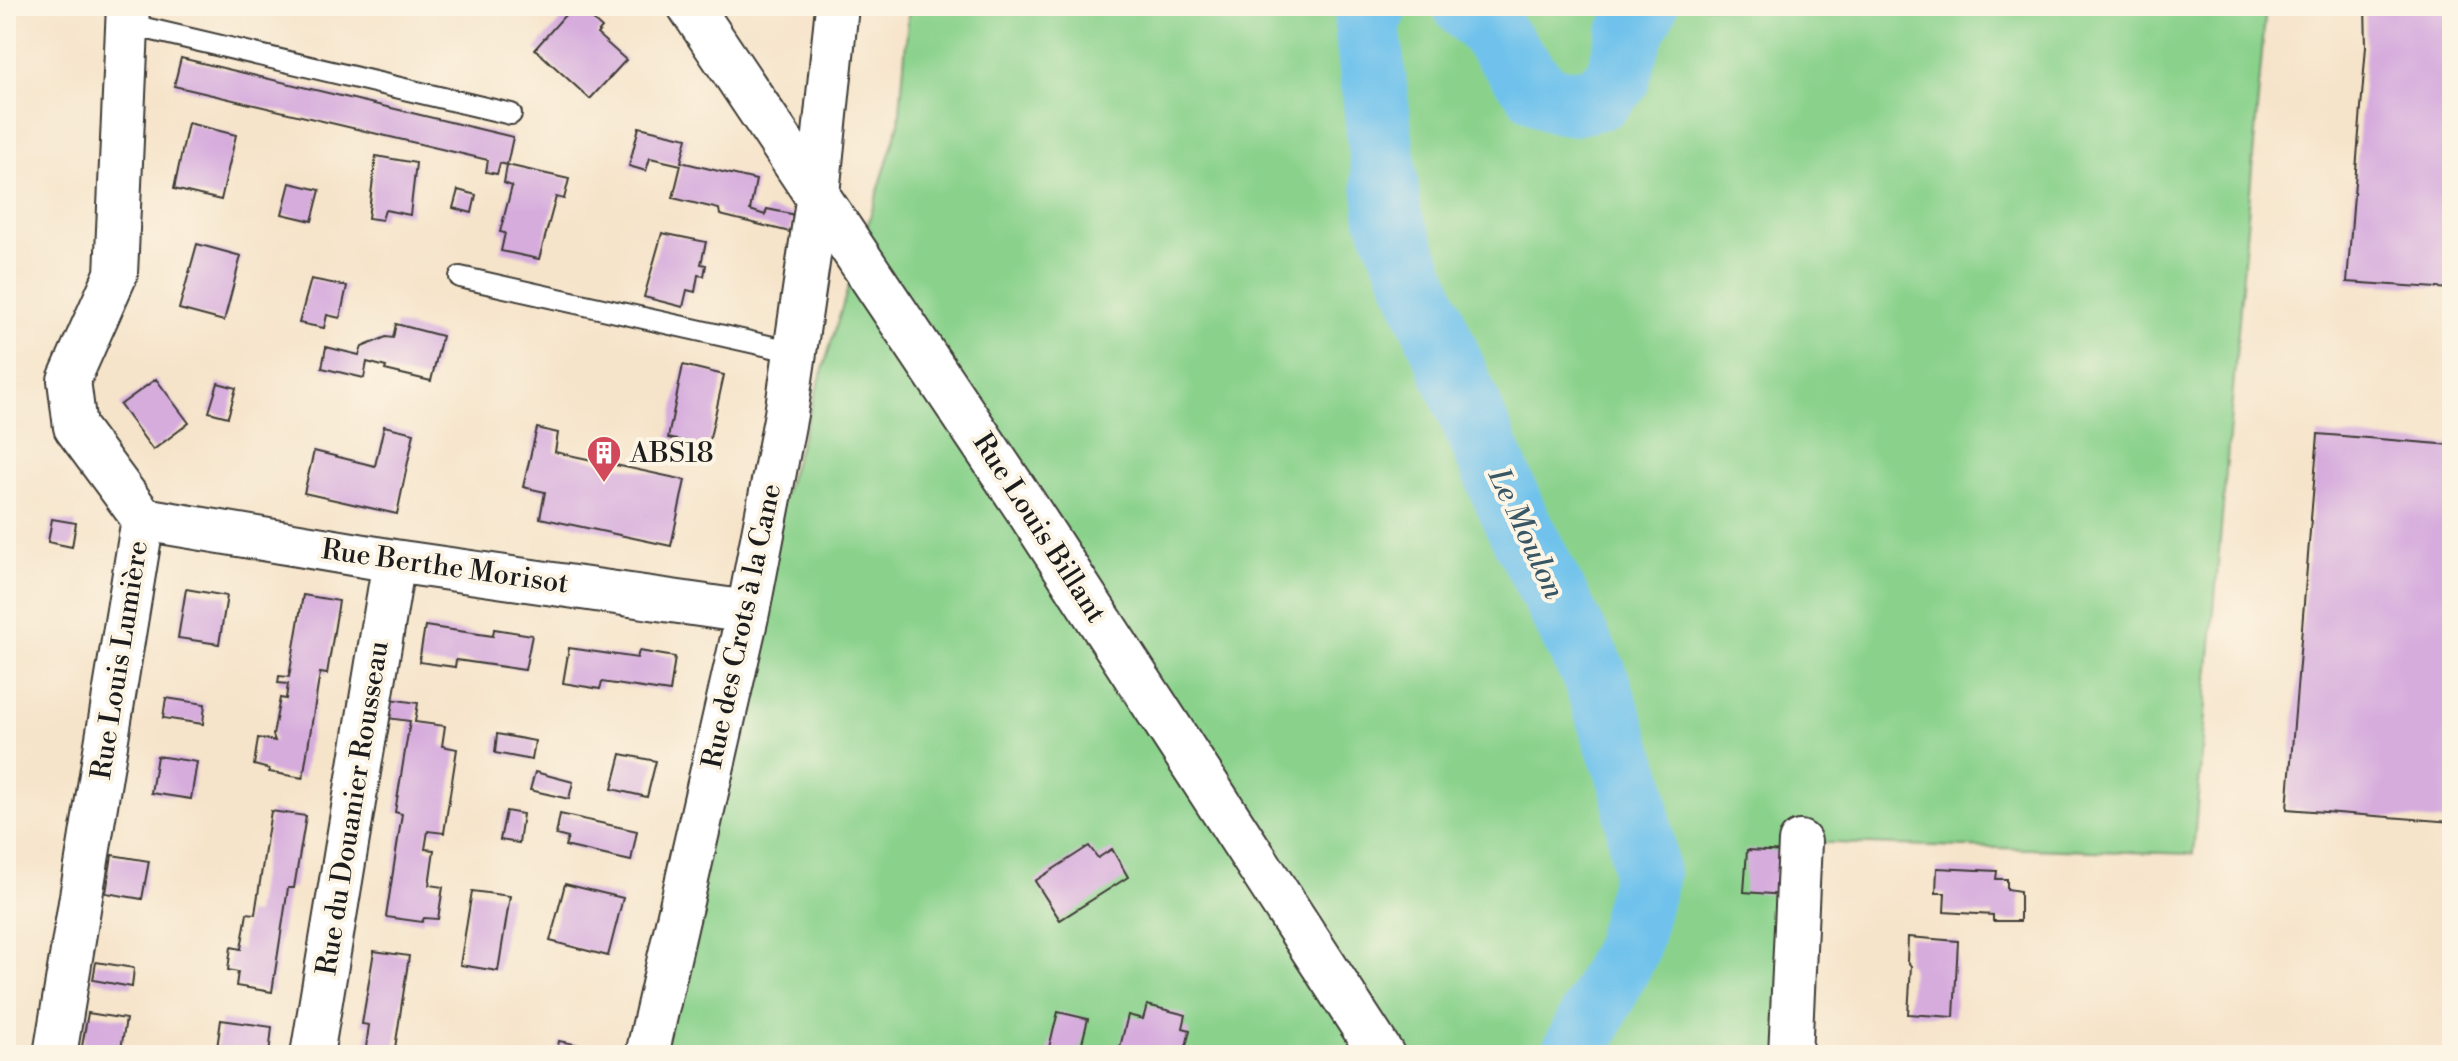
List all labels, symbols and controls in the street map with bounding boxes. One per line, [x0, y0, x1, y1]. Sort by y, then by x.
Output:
street label: Rue Louis Billant [965, 427, 1113, 629]
building icon: ABS18 [585, 434, 623, 484]
place label: ABS18 [629, 436, 714, 471]
water label: Le Moulon [1479, 462, 1573, 605]
street label: Rue des Crots à la Cane [695, 480, 789, 772]
street label: Rue Berthe Morisot [319, 532, 571, 602]
street label: Rue Louis Lumière [84, 538, 156, 782]
street label: Rue du Douanier Rousseau [309, 638, 397, 978]

